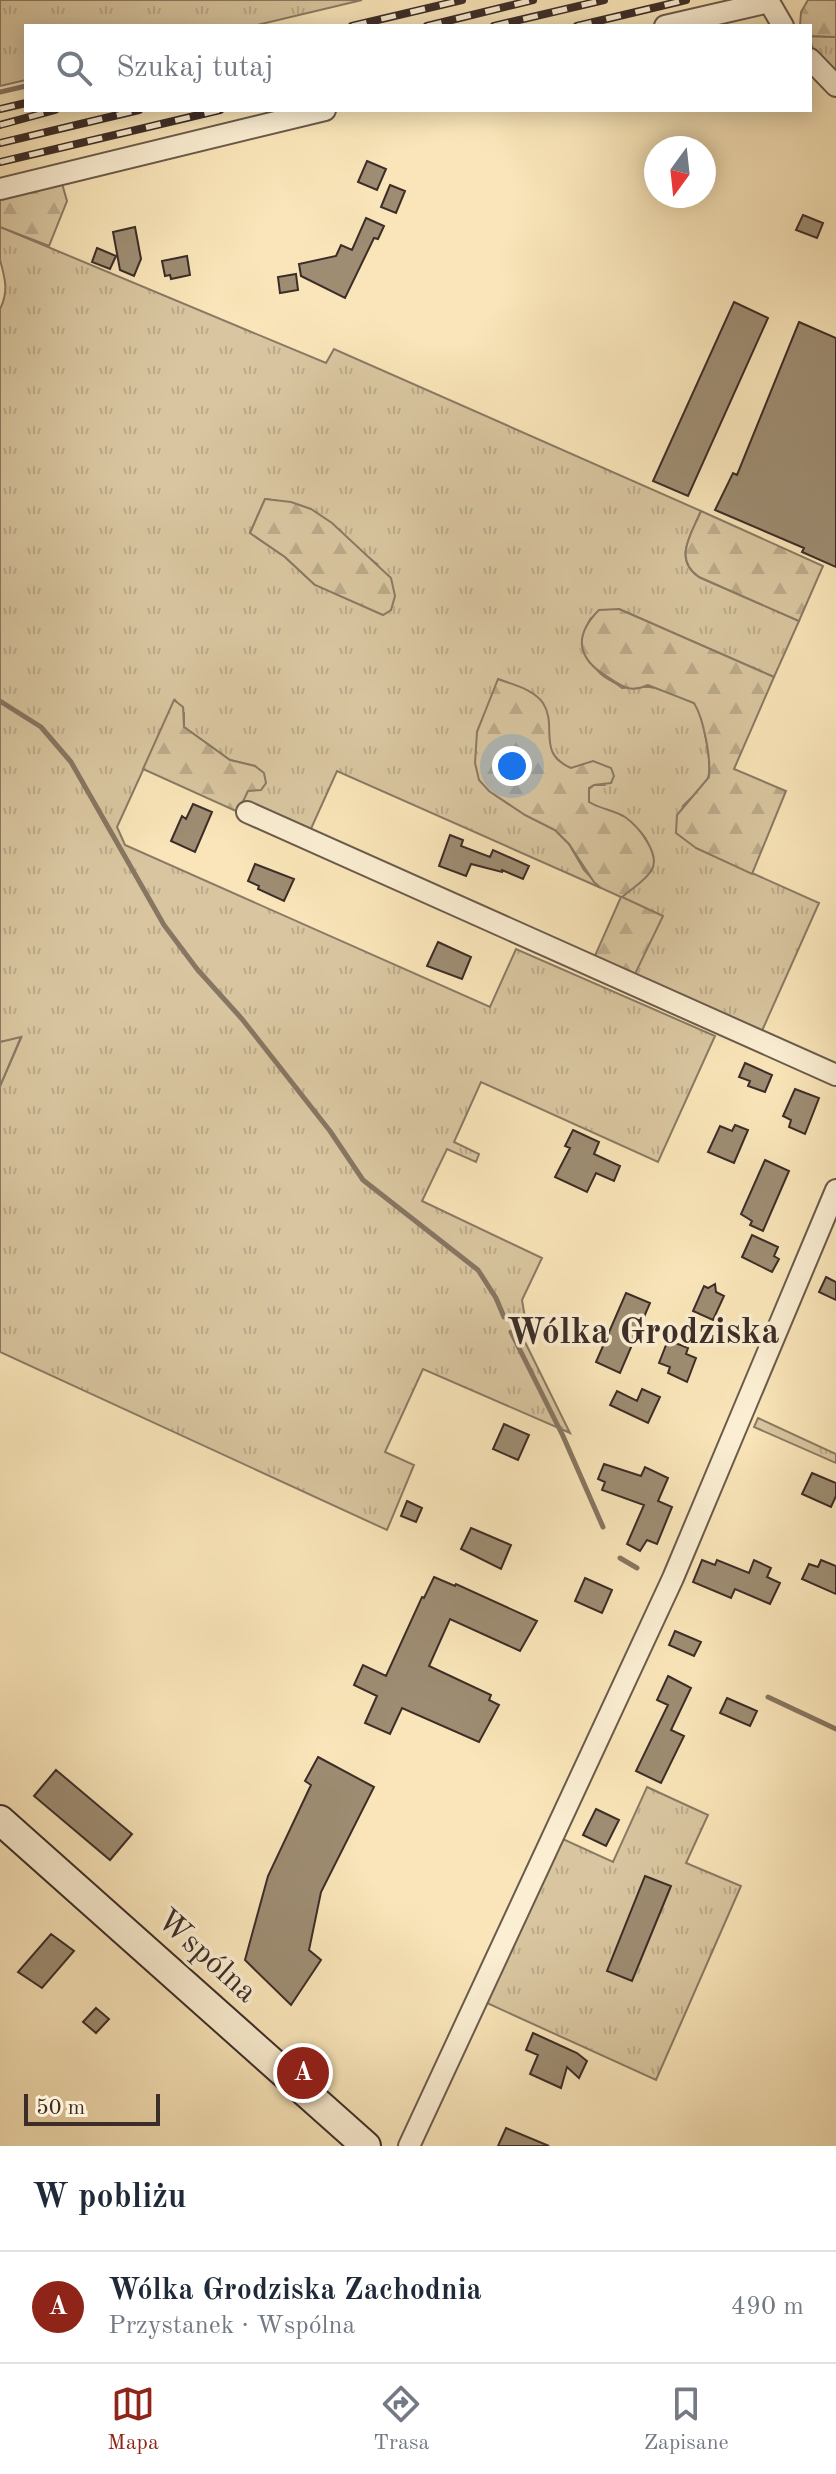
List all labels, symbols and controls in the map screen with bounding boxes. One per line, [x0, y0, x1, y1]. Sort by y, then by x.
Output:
search box [24, 24, 812, 112]
icon: search [52, 46, 96, 90]
text: Szukaj tutaj [116, 53, 274, 83]
north arrow [644, 136, 716, 208]
your location [492, 746, 532, 786]
district label: Wólka Grodziska [506, 1316, 780, 1352]
street label: Wspólna [150, 1904, 262, 2010]
pin: A [277, 2043, 329, 2103]
scale bar [24, 2090, 160, 2126]
text: 50 m [36, 2097, 85, 2119]
text: W pobliżu [32, 2181, 187, 2215]
text: Wólka Grodziska Zachodnia [108, 2276, 482, 2306]
text: A [48, 2294, 68, 2320]
text: 490 m [731, 2294, 804, 2320]
text: Przystanek · Wspólna [108, 2313, 355, 2339]
tab: Mapa [107, 2382, 159, 2457]
tab: Trasa [373, 2382, 429, 2457]
tab: Zapisane [644, 2382, 729, 2457]

